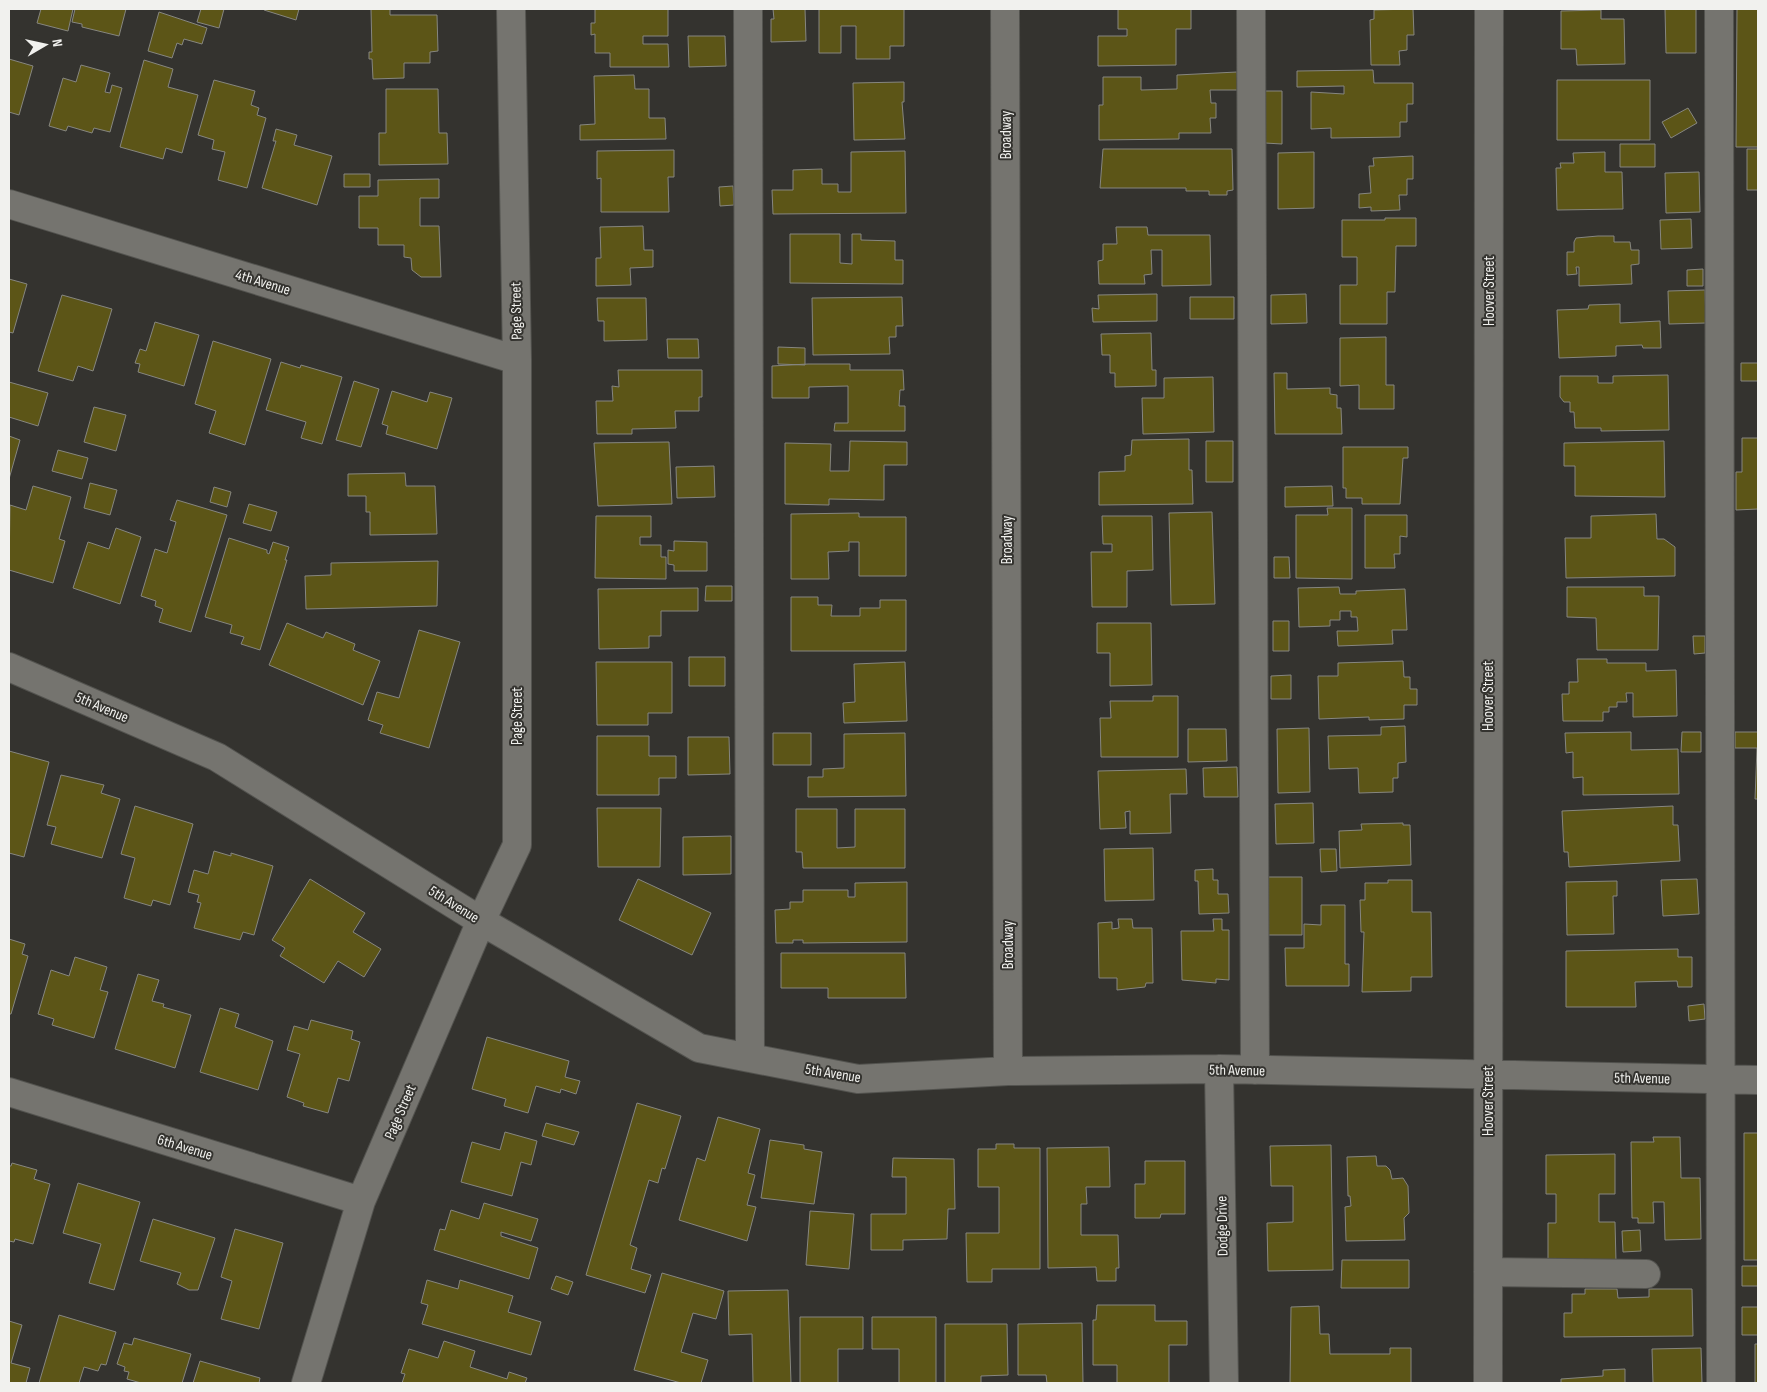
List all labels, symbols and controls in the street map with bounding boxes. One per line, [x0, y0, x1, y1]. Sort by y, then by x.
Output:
north arrow [20, 20, 70, 70]
text: N [48, 38, 66, 48]
street label: Broadway [997, 110, 1016, 159]
street label: Hoover Street [1480, 256, 1499, 326]
street label: 4th Avenue [233, 265, 293, 300]
street label: Page Street [506, 281, 527, 340]
street label: Broadway [998, 515, 1017, 564]
street label: Hoover Street [1479, 661, 1498, 731]
street label: Page Street [508, 687, 527, 745]
street label: 5th Avenue [72, 688, 131, 727]
street label: 5th Avenue [425, 882, 483, 927]
street label: Broadway [999, 920, 1018, 969]
street label: 5th Avenue [804, 1060, 862, 1087]
street label: 5th Avenue [1209, 1061, 1265, 1080]
street label: Hoover Street [1479, 1066, 1498, 1136]
street label: 5th Avenue [1614, 1069, 1670, 1088]
street label: Page Street [380, 1081, 421, 1143]
street label: 6th Avenue [155, 1130, 215, 1165]
street label: Dodge Drive [1212, 1196, 1233, 1256]

